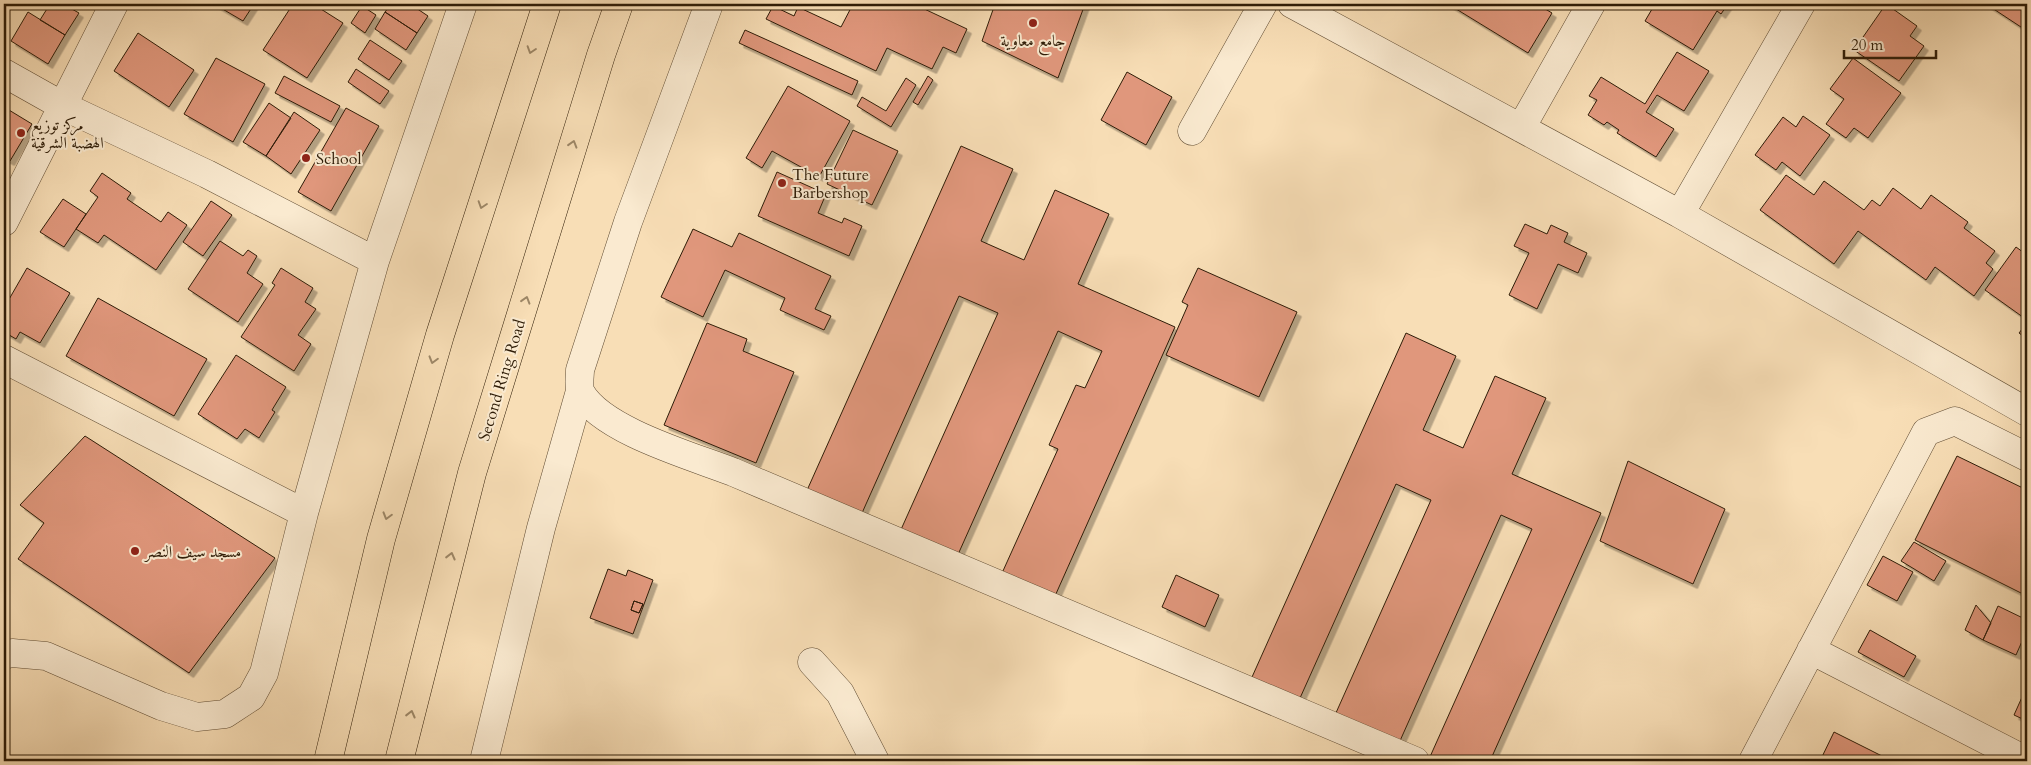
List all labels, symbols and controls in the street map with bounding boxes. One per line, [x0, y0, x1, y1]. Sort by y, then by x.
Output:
marker: جامع معاوية [1027, 17, 1039, 29]
scale bar [1844, 28, 1936, 60]
place label: جامع معاوية [1001, 30, 1065, 56]
text: 20 m [1851, 35, 1883, 55]
one-way arrow [527, 45, 537, 53]
place label: مركز توزيع الهضبة الشرقية [31, 114, 104, 154]
marker: مركز توزيع الهضبة الشرقية [15, 127, 27, 139]
one-way arrow [568, 141, 578, 149]
place label: School [316, 148, 361, 170]
marker: School [300, 152, 312, 164]
place label: The Future Barbershop [792, 164, 869, 204]
marker: The Future Barbershop [776, 177, 788, 189]
one-way arrow [478, 200, 488, 208]
one-way arrow [520, 296, 530, 304]
street label: Second Ring Road [473, 316, 531, 444]
one-way arrow [429, 355, 439, 363]
one-way arrow [383, 511, 393, 519]
place label: مسجد سيف النصر [143, 541, 241, 563]
marker: مسجد سيف النصر [129, 545, 141, 557]
one-way arrow [445, 552, 456, 561]
one-way arrow [405, 710, 416, 718]

